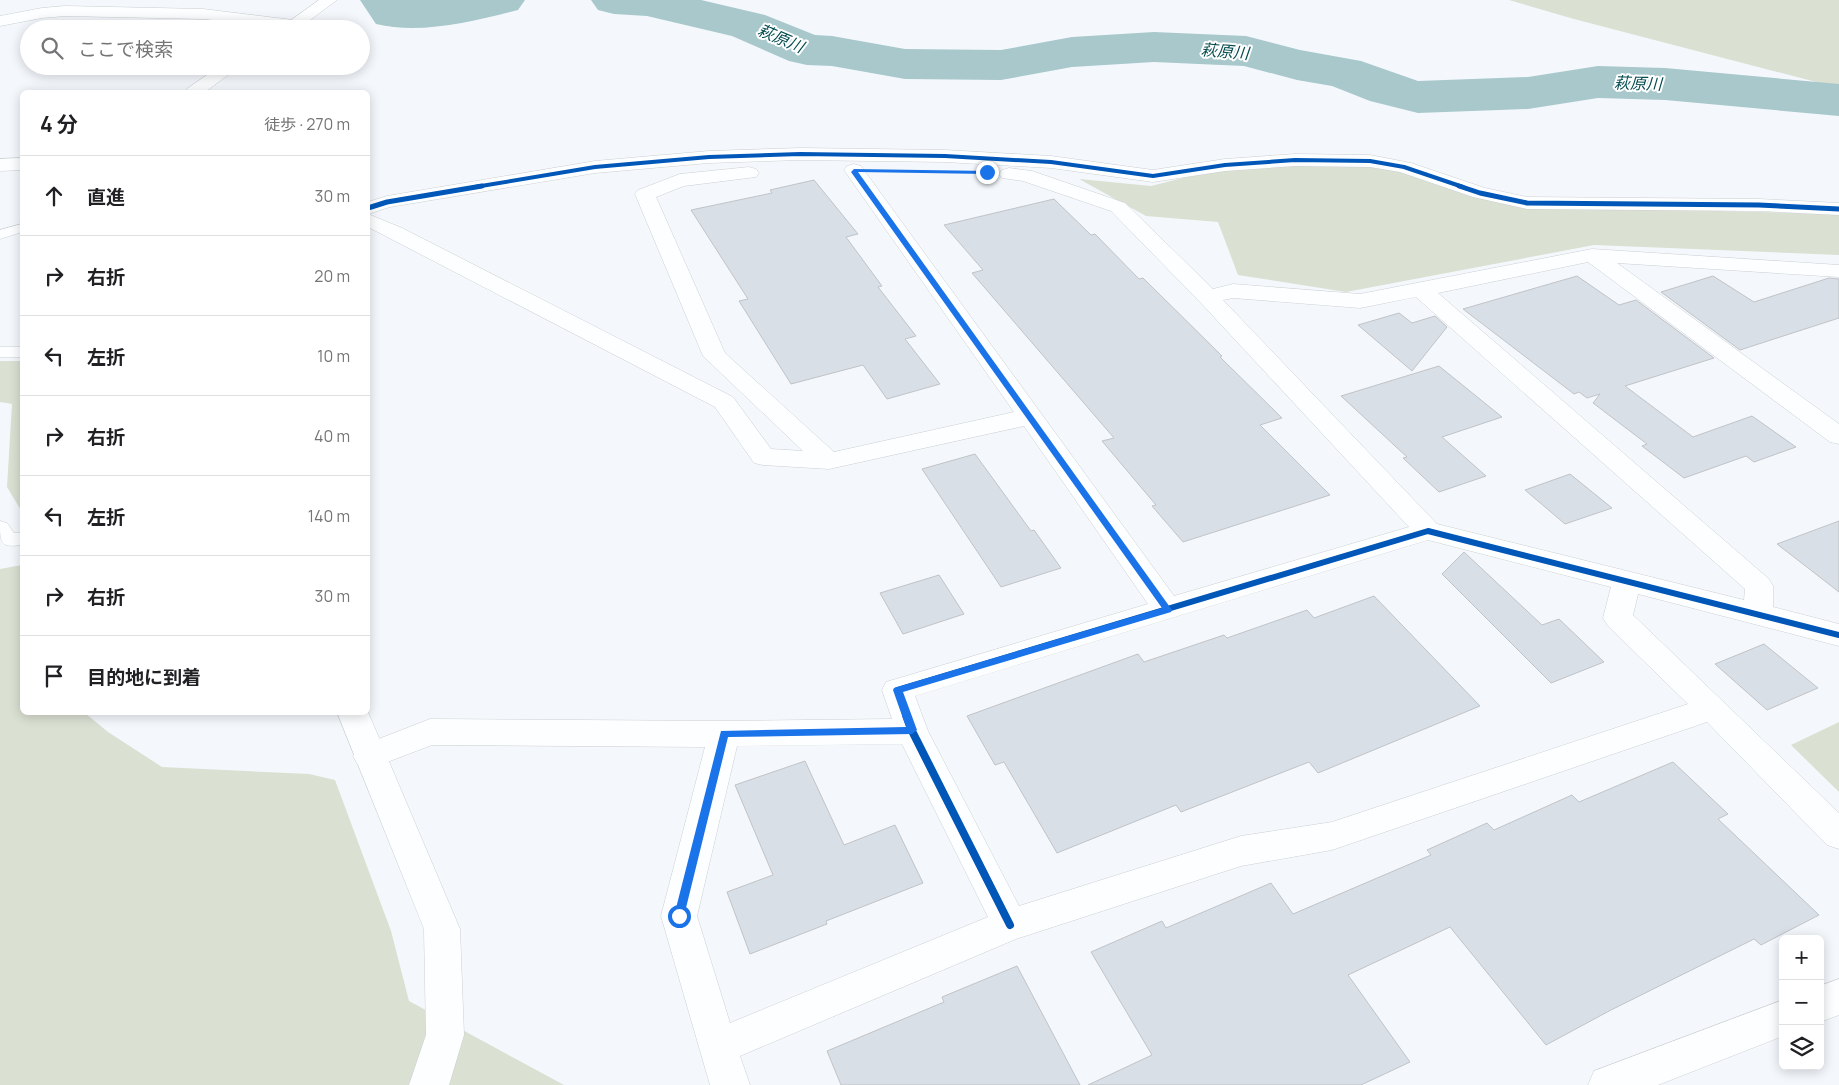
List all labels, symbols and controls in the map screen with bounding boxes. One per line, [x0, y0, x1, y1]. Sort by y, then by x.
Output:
water label: 萩原川 [755, 18, 809, 58]
search box [20, 20, 370, 75]
icon: search [38, 34, 66, 62]
text: ここで検索 [78, 36, 173, 62]
water label: 萩原川 [1200, 38, 1252, 64]
water label: 萩原川 [1614, 71, 1664, 95]
text: 4 分 [40, 110, 78, 138]
text: 徒歩 · 270 m [264, 113, 350, 135]
route end [976, 161, 999, 184]
icon: ahead [40, 182, 68, 210]
text: 直進 [87, 184, 125, 210]
text: 30 m [315, 185, 350, 207]
icon: right [40, 262, 68, 290]
text: 右折 [87, 264, 125, 290]
text: 20 m [314, 265, 350, 287]
icon: left [40, 342, 68, 370]
text: 左折 [87, 344, 125, 370]
text: 10 m [317, 345, 350, 367]
icon: right [40, 422, 68, 450]
text: 右折 [87, 424, 125, 450]
text: 40 m [314, 425, 350, 447]
icon: left [40, 502, 68, 530]
text: 左折 [87, 504, 125, 530]
text: 140 m [308, 505, 350, 527]
icon: right [40, 582, 68, 610]
text: 右折 [87, 584, 125, 610]
text: 30 m [315, 585, 350, 607]
icon: arrive [40, 662, 68, 690]
text: 目的地に到着 [87, 664, 201, 690]
route start [668, 905, 691, 928]
map controls [1779, 935, 1824, 1070]
button: + [1779, 935, 1824, 980]
button: − [1779, 980, 1824, 1025]
button: layers [1779, 1025, 1824, 1070]

